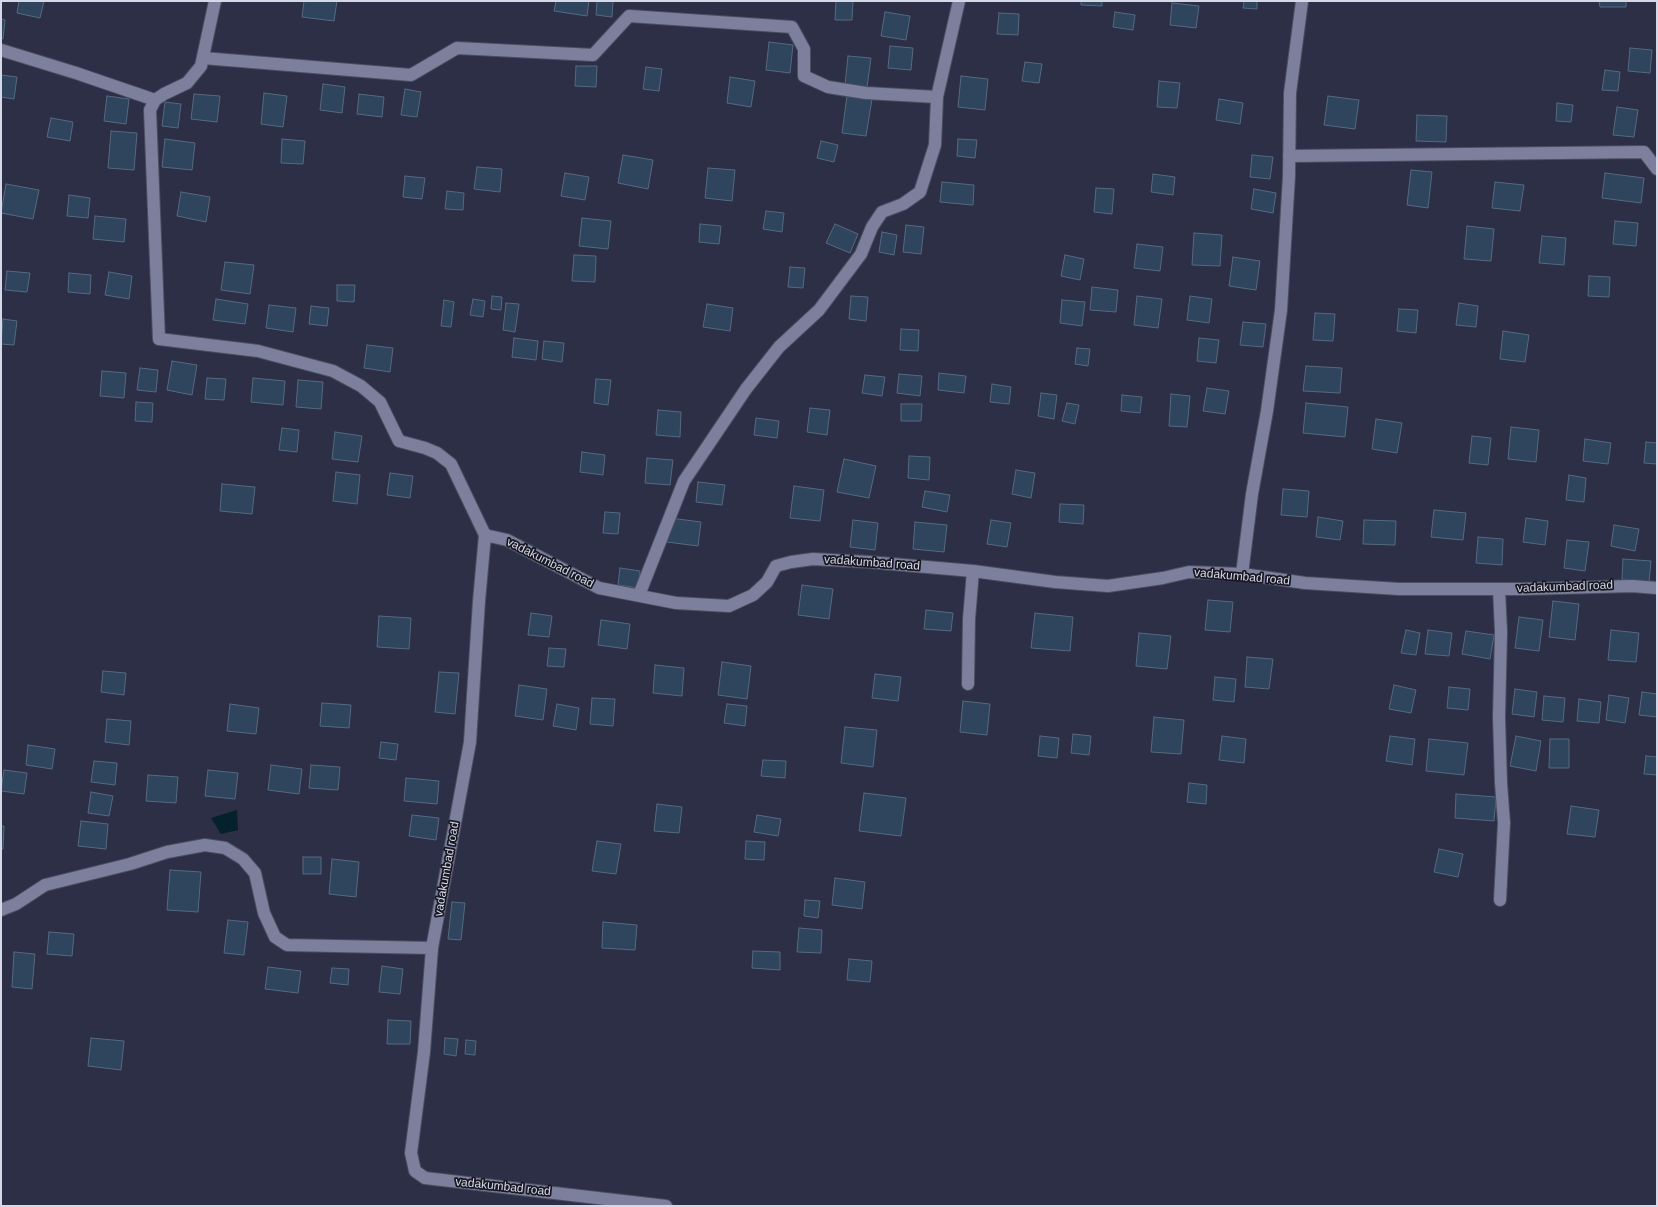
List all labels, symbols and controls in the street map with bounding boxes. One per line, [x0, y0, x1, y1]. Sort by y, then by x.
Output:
street label: vadakumbad road [504, 535, 596, 591]
street label: vadakumbad road [824, 552, 920, 574]
street label: vadakumbad road [1194, 566, 1290, 588]
street label: vadakumbad road [1517, 578, 1613, 596]
street label: vadakumbad road [432, 820, 462, 918]
street label: vadakumbad road [454, 1175, 552, 1199]

